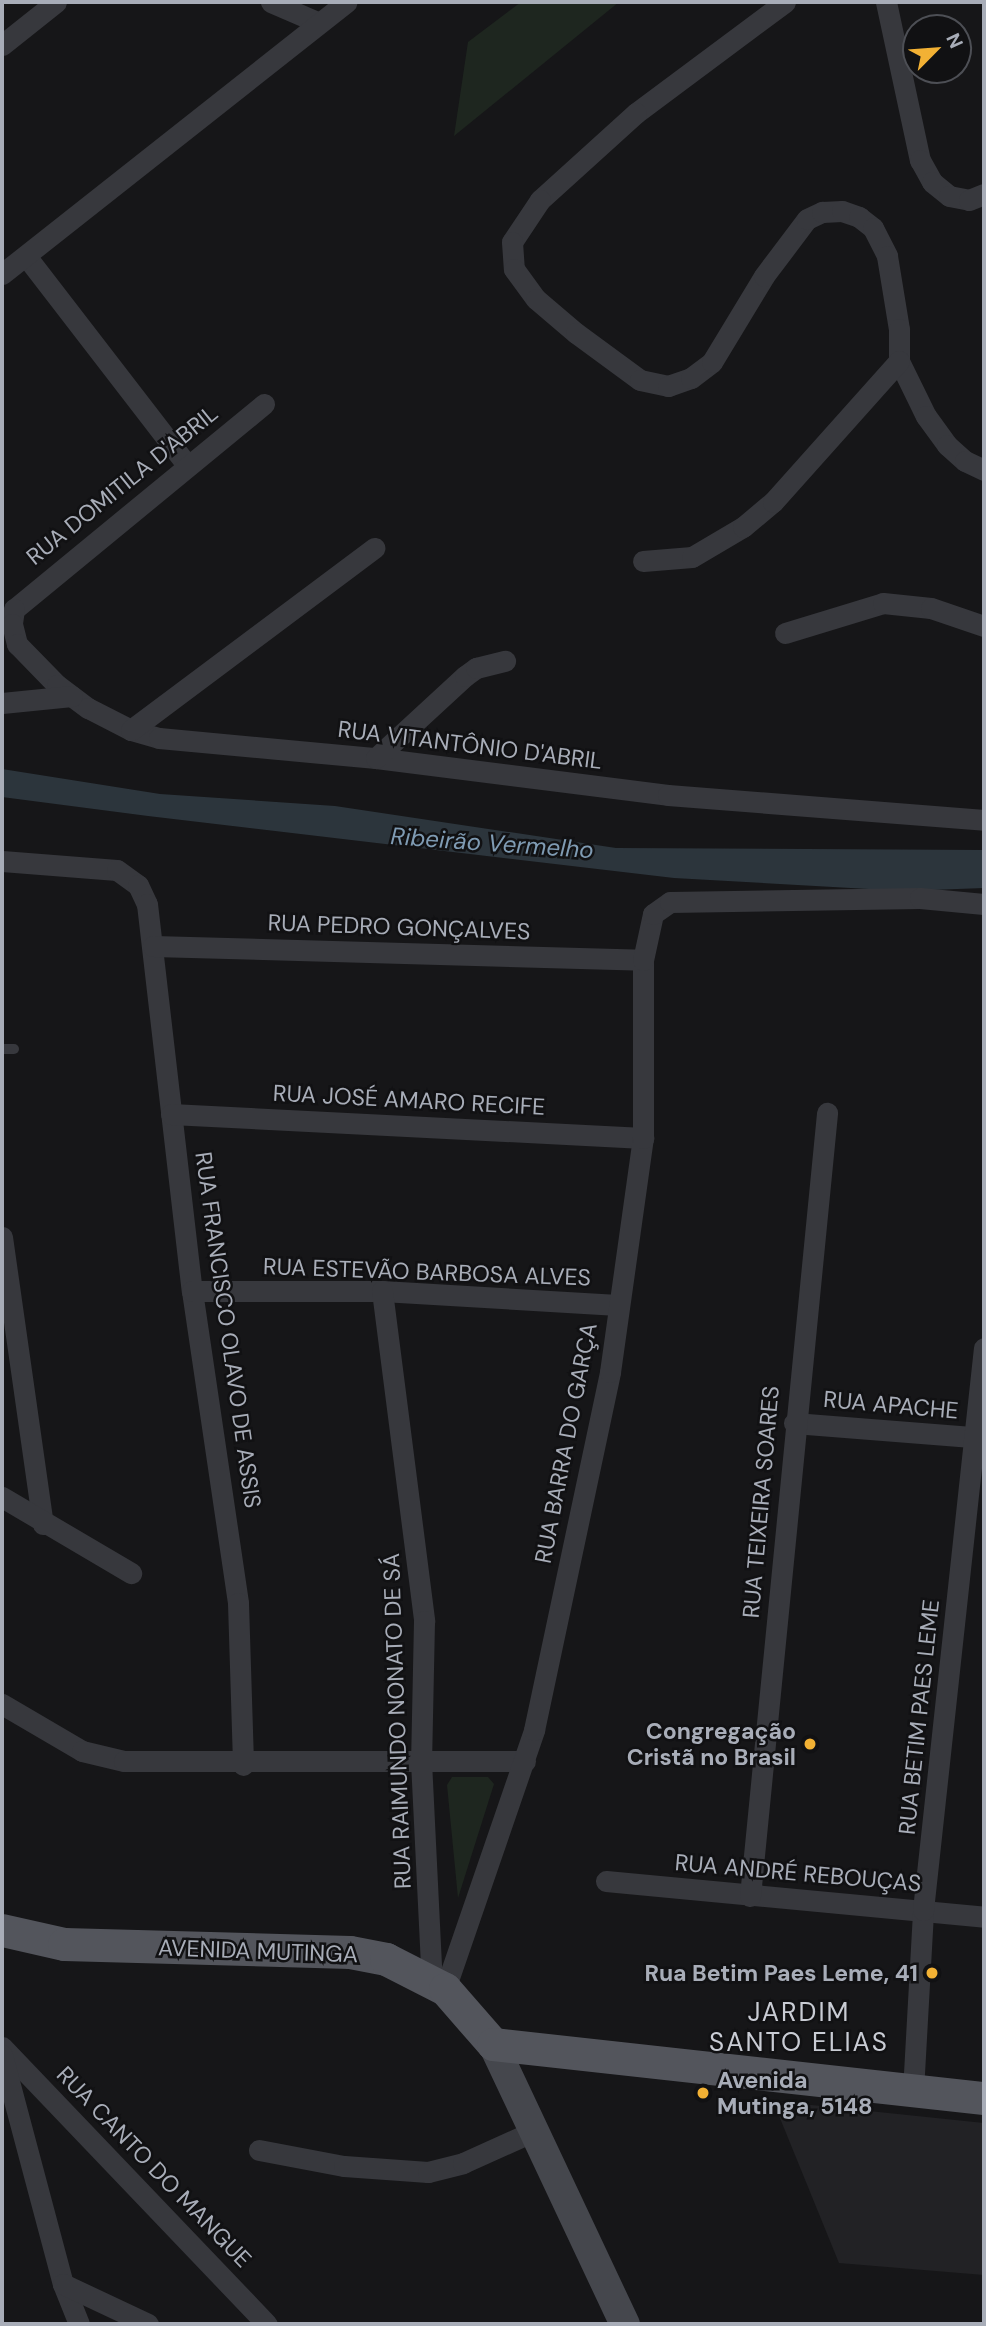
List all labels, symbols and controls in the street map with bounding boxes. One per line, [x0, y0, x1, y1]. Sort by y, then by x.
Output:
north arrow [902, 14, 972, 84]
text: N [940, 29, 969, 52]
street label: RUA DOMITILA D'ABRIL [21, 399, 223, 571]
street label: RUA VITANTÔNIO D'ABRIL [336, 715, 604, 775]
water label: Ribeirão Vermelho [389, 822, 595, 864]
street label: RUA PEDRO GONÇALVES [267, 909, 531, 945]
street label: RUA JOSÉ AMARO RECIFE [272, 1079, 546, 1121]
street label: RUA FRANCISCO OLAVO DE ASSIS [189, 1150, 267, 1510]
street label: RUA ESTEVÃO BARBOSA ALVES [263, 1252, 591, 1292]
street label: RUA BARRA DO GARÇA [529, 1320, 603, 1566]
street label: RUA TEIXEIRA SOARES [737, 1385, 785, 1619]
street label: RUA APACHE [822, 1385, 960, 1425]
street label: RUA RAIMUNDO NONATO DE SÁ [377, 1552, 417, 1890]
street label: RUA BETIM PAES LEME [893, 1598, 945, 1836]
place label: Congregação Cristã no Brasil [627, 1717, 796, 1771]
marker: Congregação Cristã no Brasil [802, 1736, 818, 1752]
street label: RUA ANDRÉ REBOUÇAS [674, 1848, 922, 1898]
street label: AVENIDA MUTINGA [158, 1934, 358, 1968]
place label: Rua Betim Paes Leme, 41 [644, 1959, 918, 1987]
marker: Rua Betim Paes Leme, 41 [924, 1965, 940, 1981]
district label: JARDIM SANTO ELIAS [710, 1997, 888, 2058]
street label: RUA CANTO DO MANGUE [51, 2061, 257, 2273]
place label: Avenida Mutinga, 5148 [717, 2066, 872, 2120]
marker: Avenida Mutinga, 5148 [695, 2085, 711, 2101]

